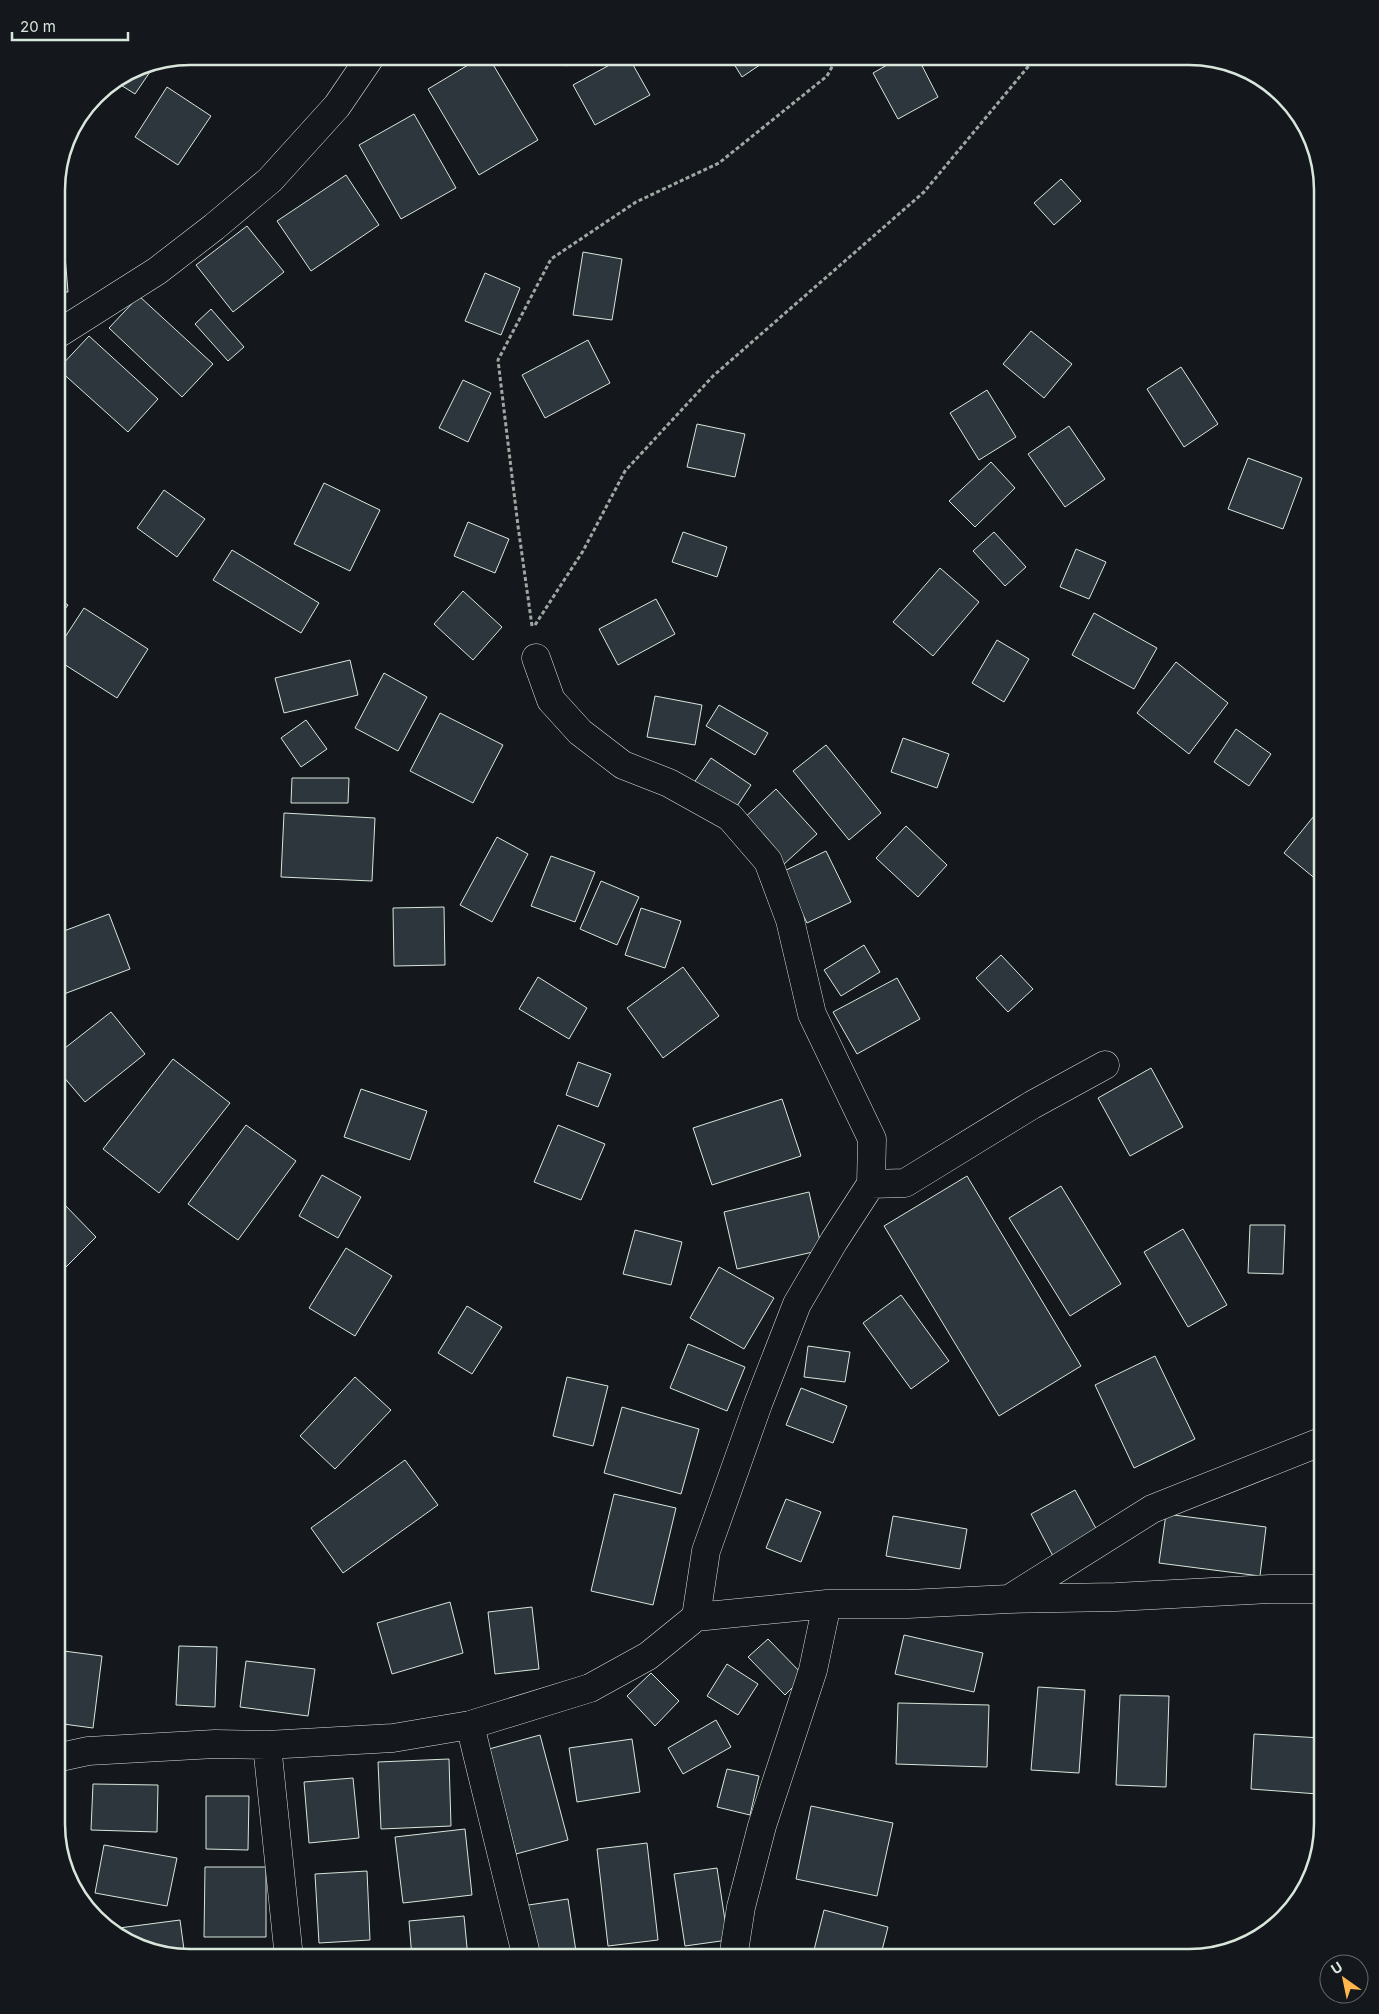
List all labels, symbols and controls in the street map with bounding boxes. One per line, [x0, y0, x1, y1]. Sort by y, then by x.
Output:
scale bar [12, 10, 129, 42]
text: 20 m [20, 17, 56, 36]
north arrow [1319, 1954, 1369, 2004]
text: U [1328, 1958, 1346, 1978]

